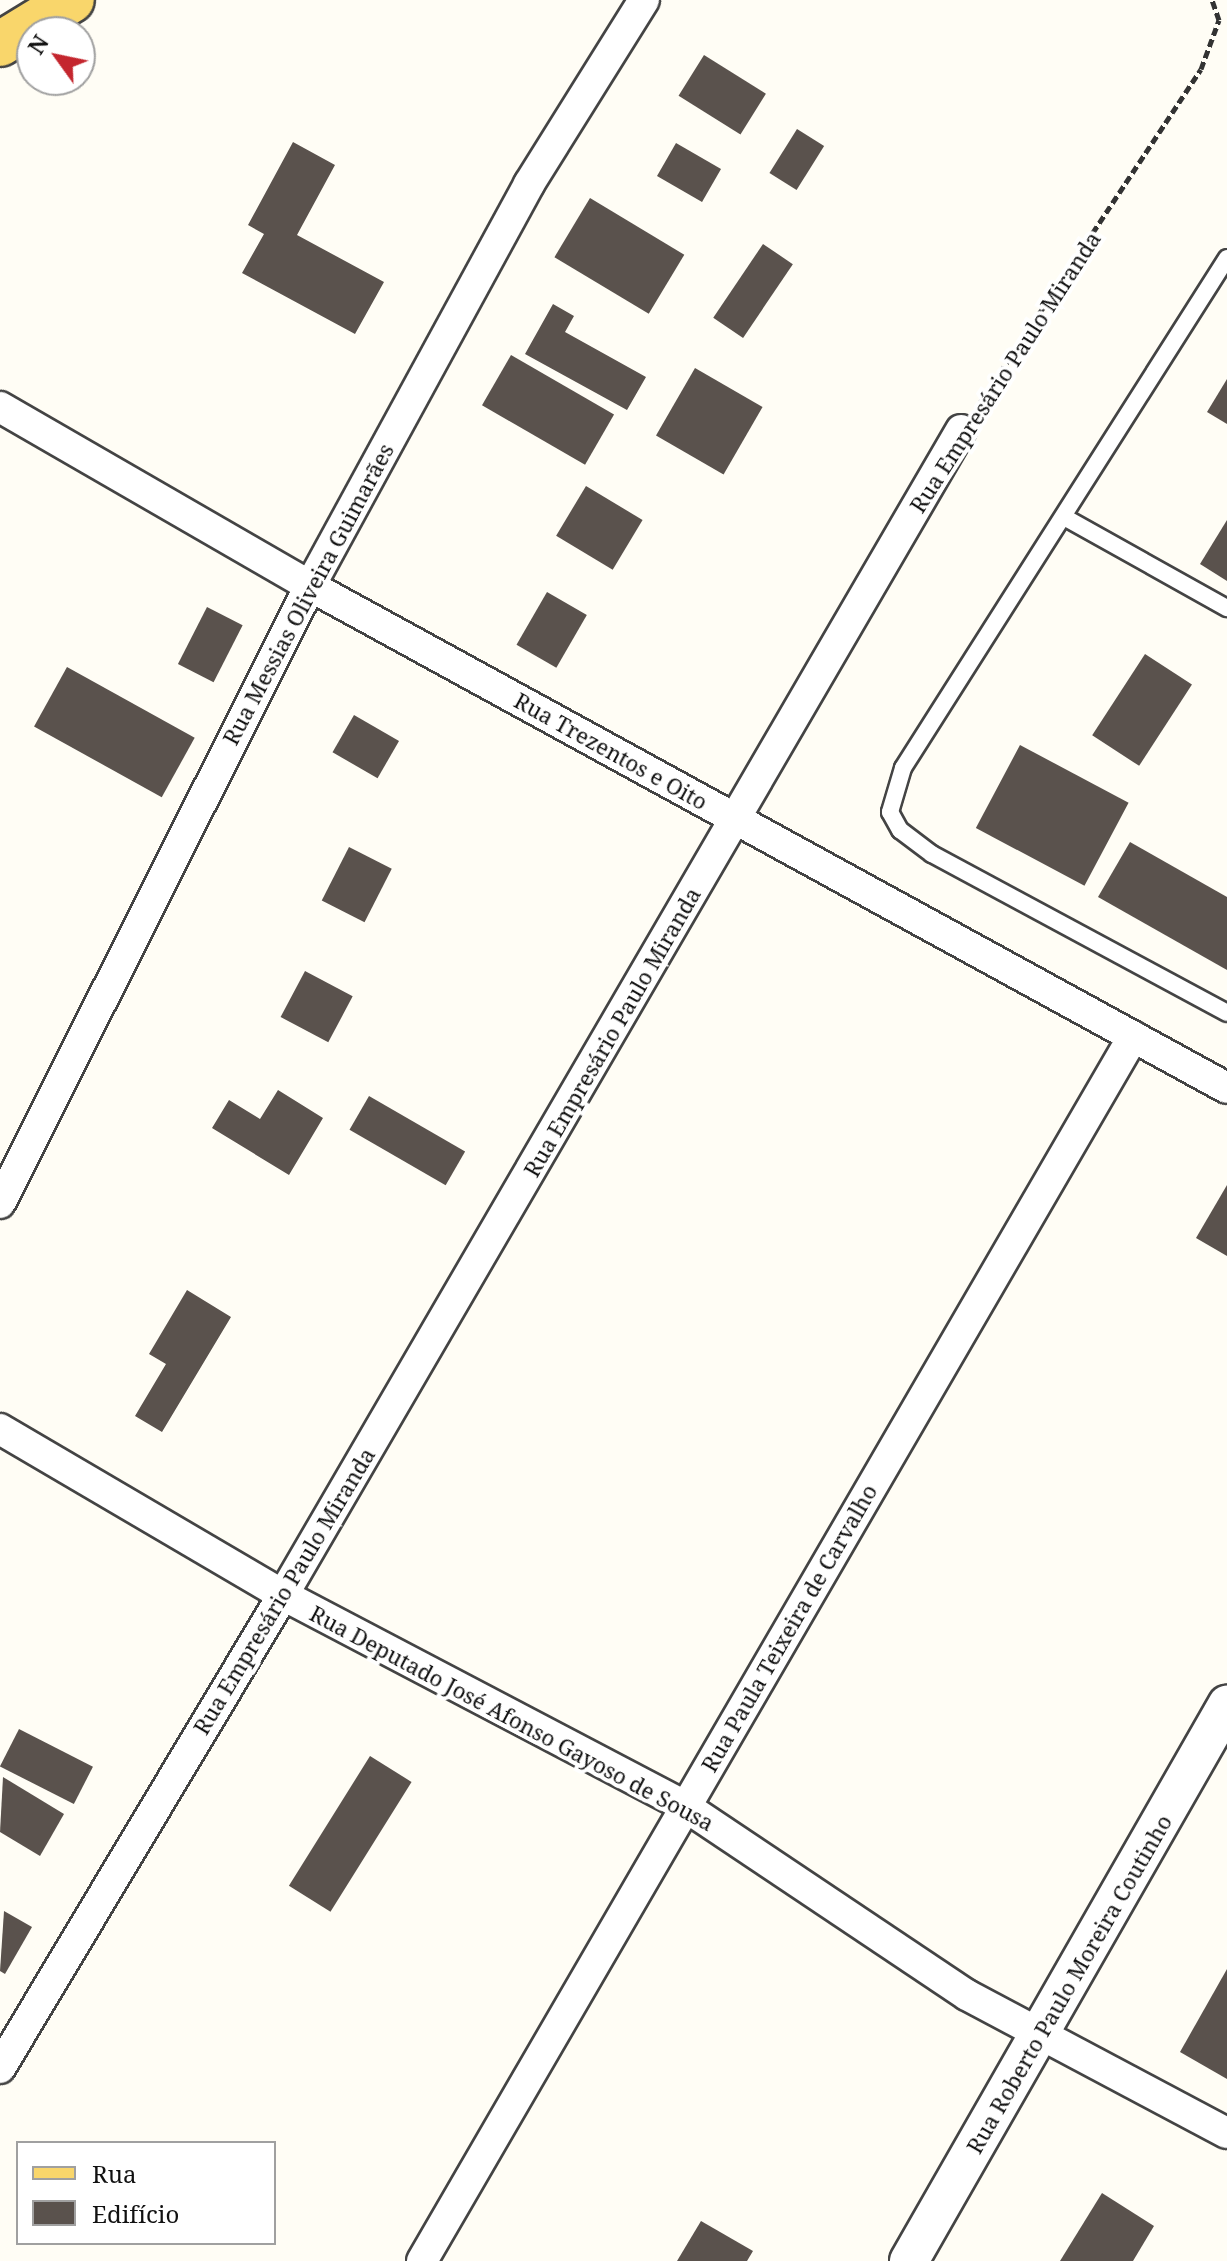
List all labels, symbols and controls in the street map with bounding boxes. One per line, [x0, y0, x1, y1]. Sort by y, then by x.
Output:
north arrow [16, 16, 96, 96]
text: N [20, 29, 55, 59]
street label: Rua Empresário Paulo Miranda [904, 227, 1106, 517]
street label: Rua Messias Oliveira Guimarães [217, 439, 399, 749]
street label: Rua Trezentos e Oito [510, 687, 712, 815]
street label: Rua Empresário Paulo Miranda [518, 883, 706, 1181]
street label: Rua Empresário Paulo Miranda [188, 1443, 380, 1739]
street label: Rua Paula Teixeira de Carvalho [696, 1480, 882, 1776]
street label: Rua Deputado José Afonso Gayoso de Sousa [306, 1600, 718, 1836]
street label: Rua Roberto Paulo Moreira Coutinho [961, 1810, 1177, 2158]
legend [16, 2141, 276, 2245]
text: Rua [92, 2157, 137, 2190]
text: Edifício [92, 2197, 179, 2230]

